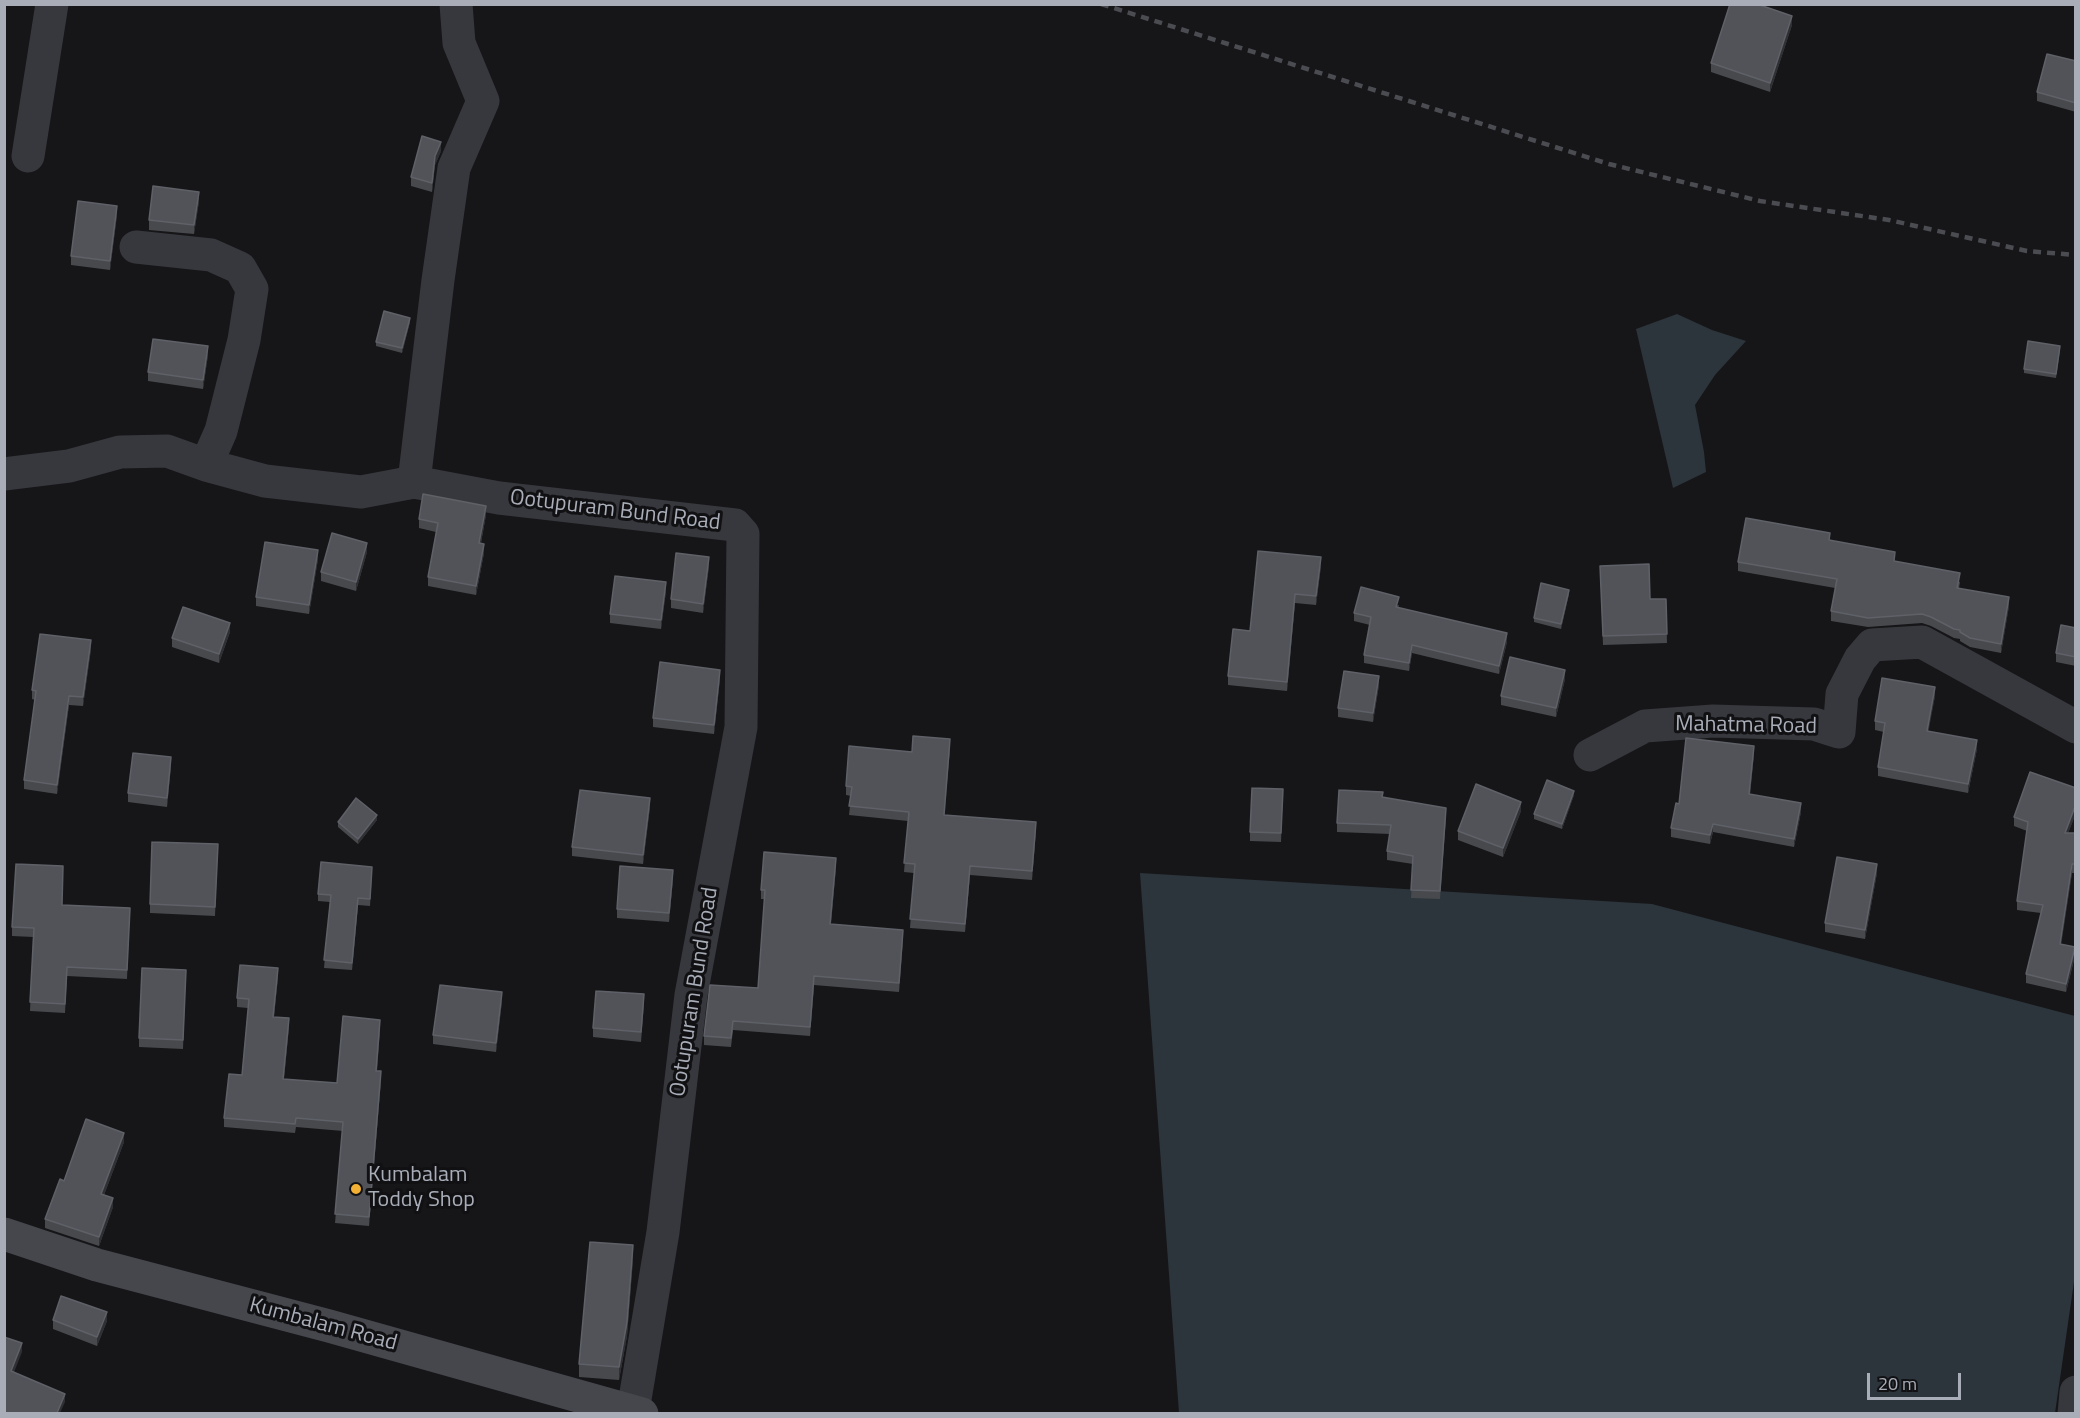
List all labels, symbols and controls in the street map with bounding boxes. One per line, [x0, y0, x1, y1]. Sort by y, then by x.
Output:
street label: Ootupuram Bund Road [508, 485, 722, 537]
street label: Mahatma Road [1675, 712, 1817, 740]
street label: Ootupuram Bund Road [665, 885, 725, 1099]
place label: Kumbalam Toddy Shop [368, 1163, 475, 1214]
marker: Kumbalam Toddy Shop [349, 1182, 363, 1196]
street label: Kumbalam Road [246, 1293, 400, 1357]
scale bar [1870, 1361, 1964, 1399]
text: 20 m [1878, 1370, 1917, 1397]

